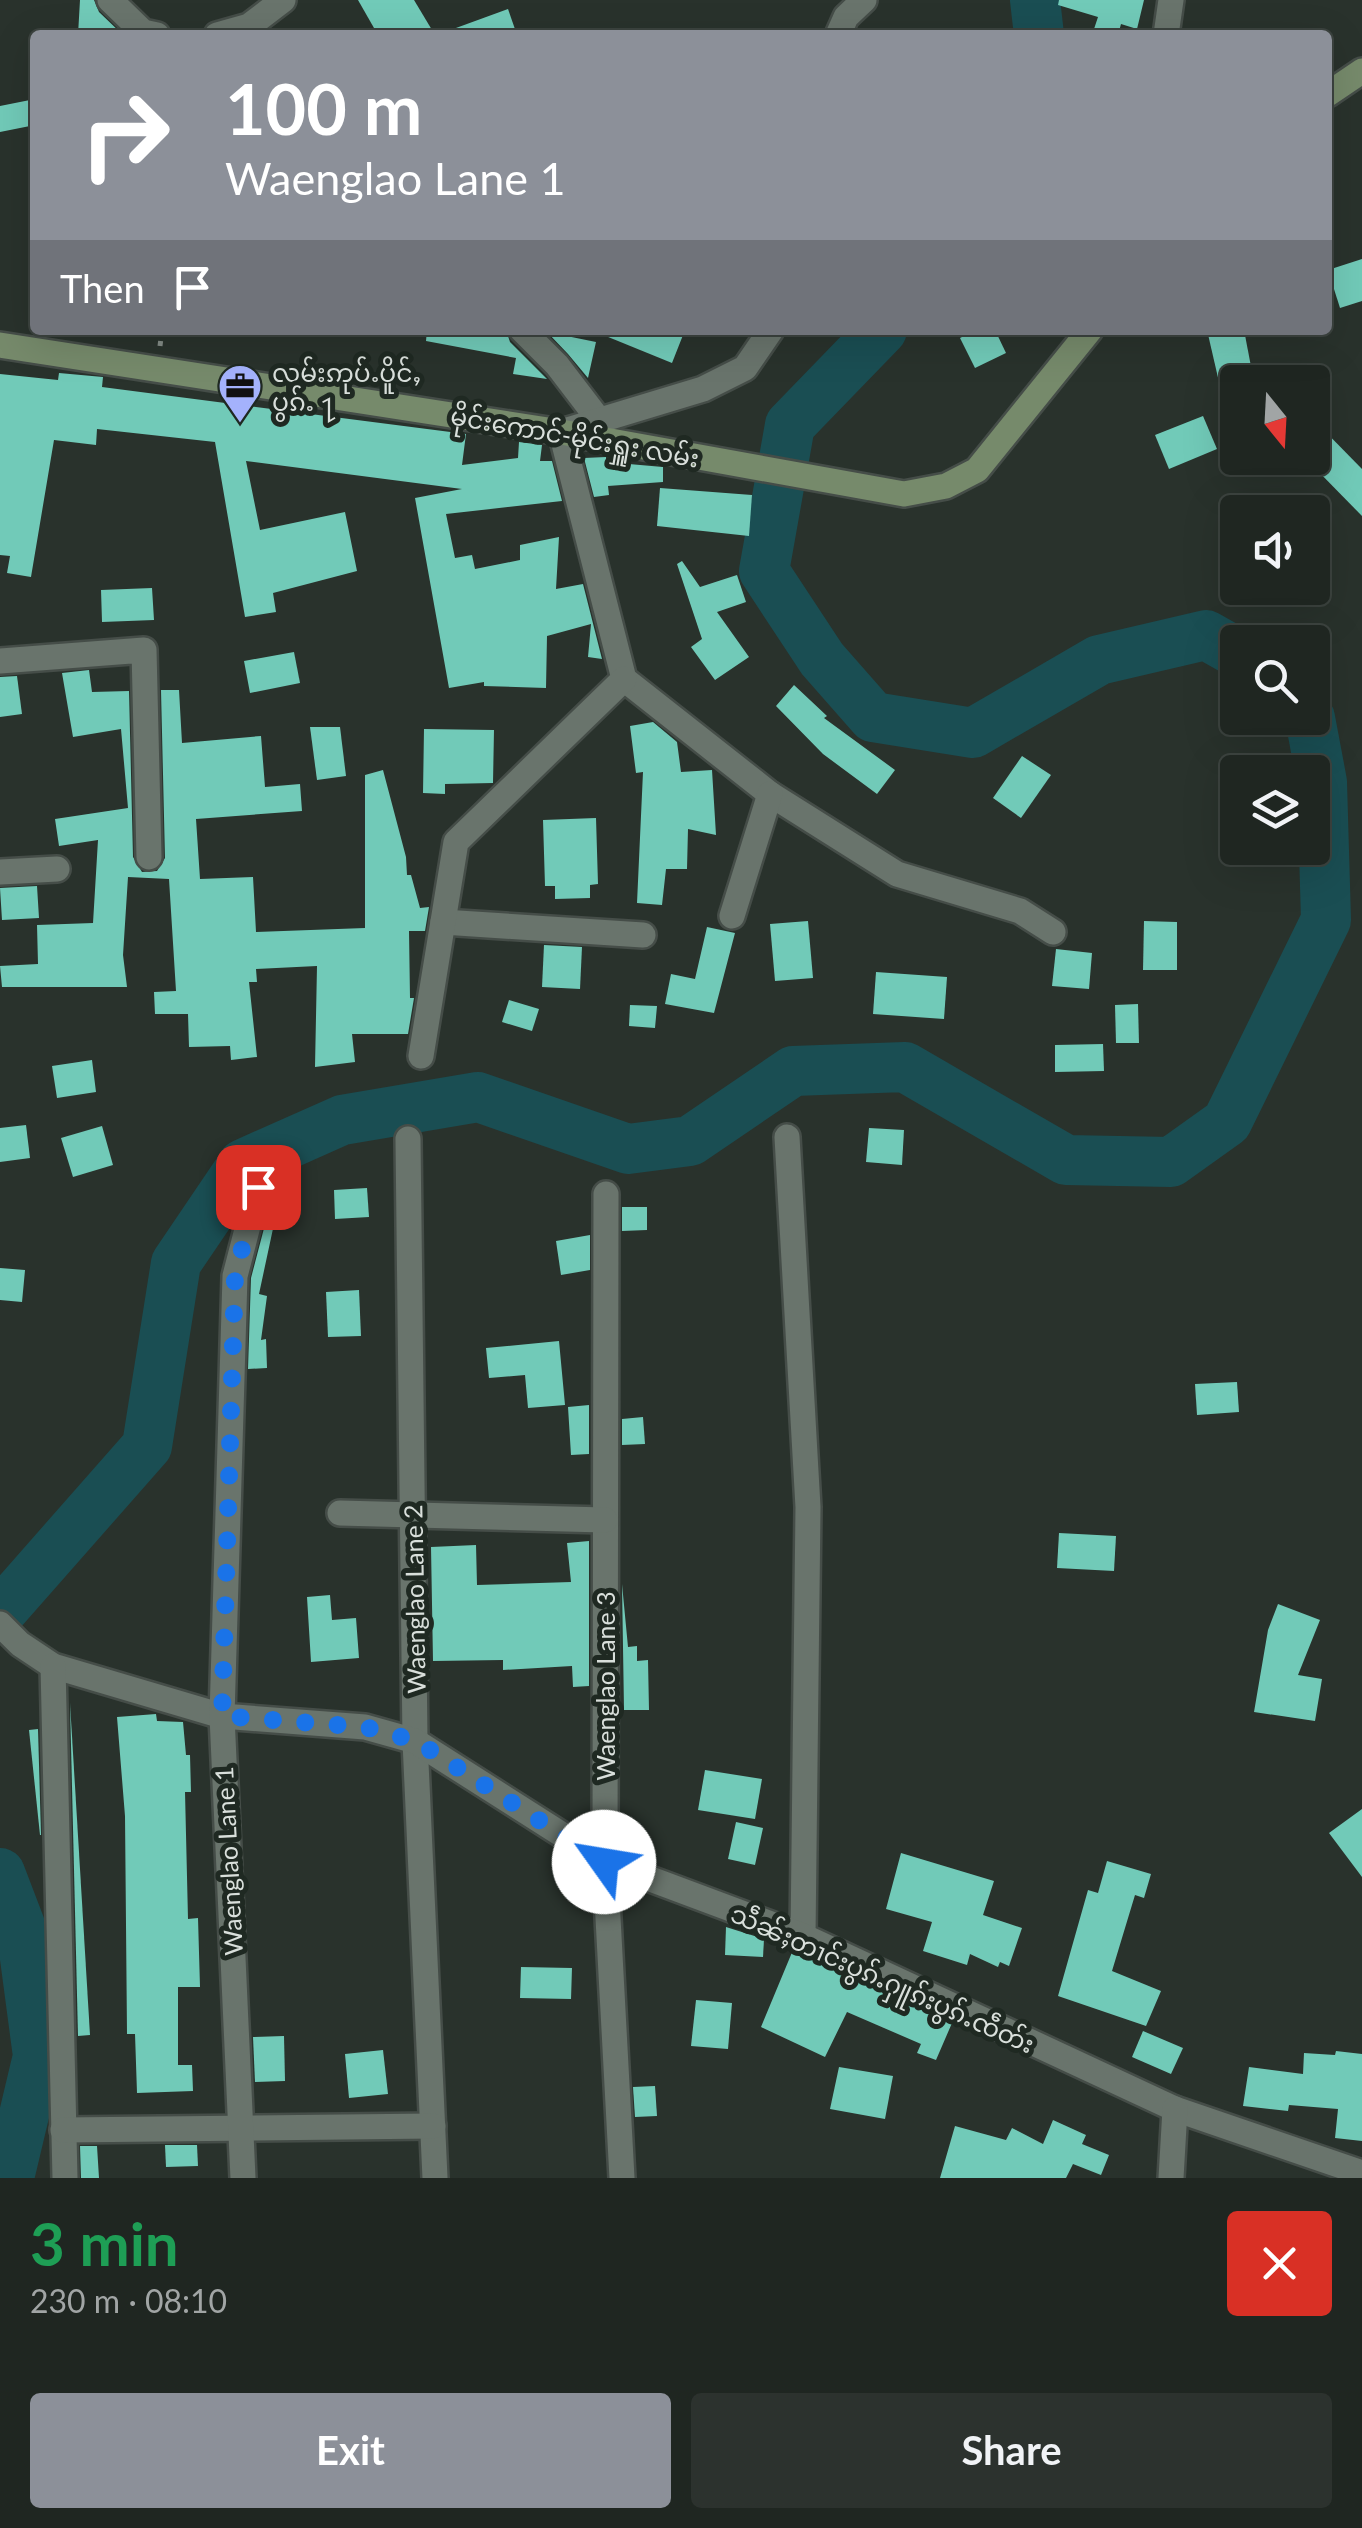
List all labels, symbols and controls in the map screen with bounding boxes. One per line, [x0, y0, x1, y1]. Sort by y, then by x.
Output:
text: 100 m [225, 66, 422, 150]
icon: right [60, 70, 190, 200]
text: Waenglao Lane 1 [225, 151, 566, 205]
icon: arrive [165, 260, 220, 315]
text: Then [60, 265, 145, 311]
place label: လုမ်းဢုပ်ႉပိူင်ႇ ပွၵ်ႉ ႑ [272, 356, 421, 423]
office icon: လုမ်းဢုပ်ႉပိူင်ႇ ပွၵ်ႉ ႑ [217, 363, 263, 424]
north arrow [1220, 365, 1330, 475]
map controls [1220, 365, 1330, 865]
street label: မိုင်းကောင်-မိုင်းရှူး လမ်း [447, 398, 702, 480]
button: sound [1220, 495, 1330, 605]
button: search [1220, 625, 1330, 735]
button: layers [1220, 755, 1330, 865]
pin [216, 1145, 301, 1230]
icon: arrive [231, 1160, 286, 1215]
street label: Waenglao Lane 2 [397, 1504, 431, 1694]
street label: Waenglao Lane 3 [590, 1591, 620, 1781]
street label: Waenglao Lane 1 [208, 1766, 248, 1956]
position arrow [552, 1810, 656, 1914]
street label: သဵၼ်ႈတၢင်းပွၵ်ႉႁူၵ်းပွၵ်ႉၸဵတ်း [724, 1896, 1040, 2065]
text: 3 min [30, 2207, 179, 2279]
button: close [1227, 2211, 1332, 2316]
text: 230 m · 08:10 [30, 2281, 227, 2320]
button: Exit [30, 2393, 671, 2508]
button: Share [691, 2393, 1332, 2508]

